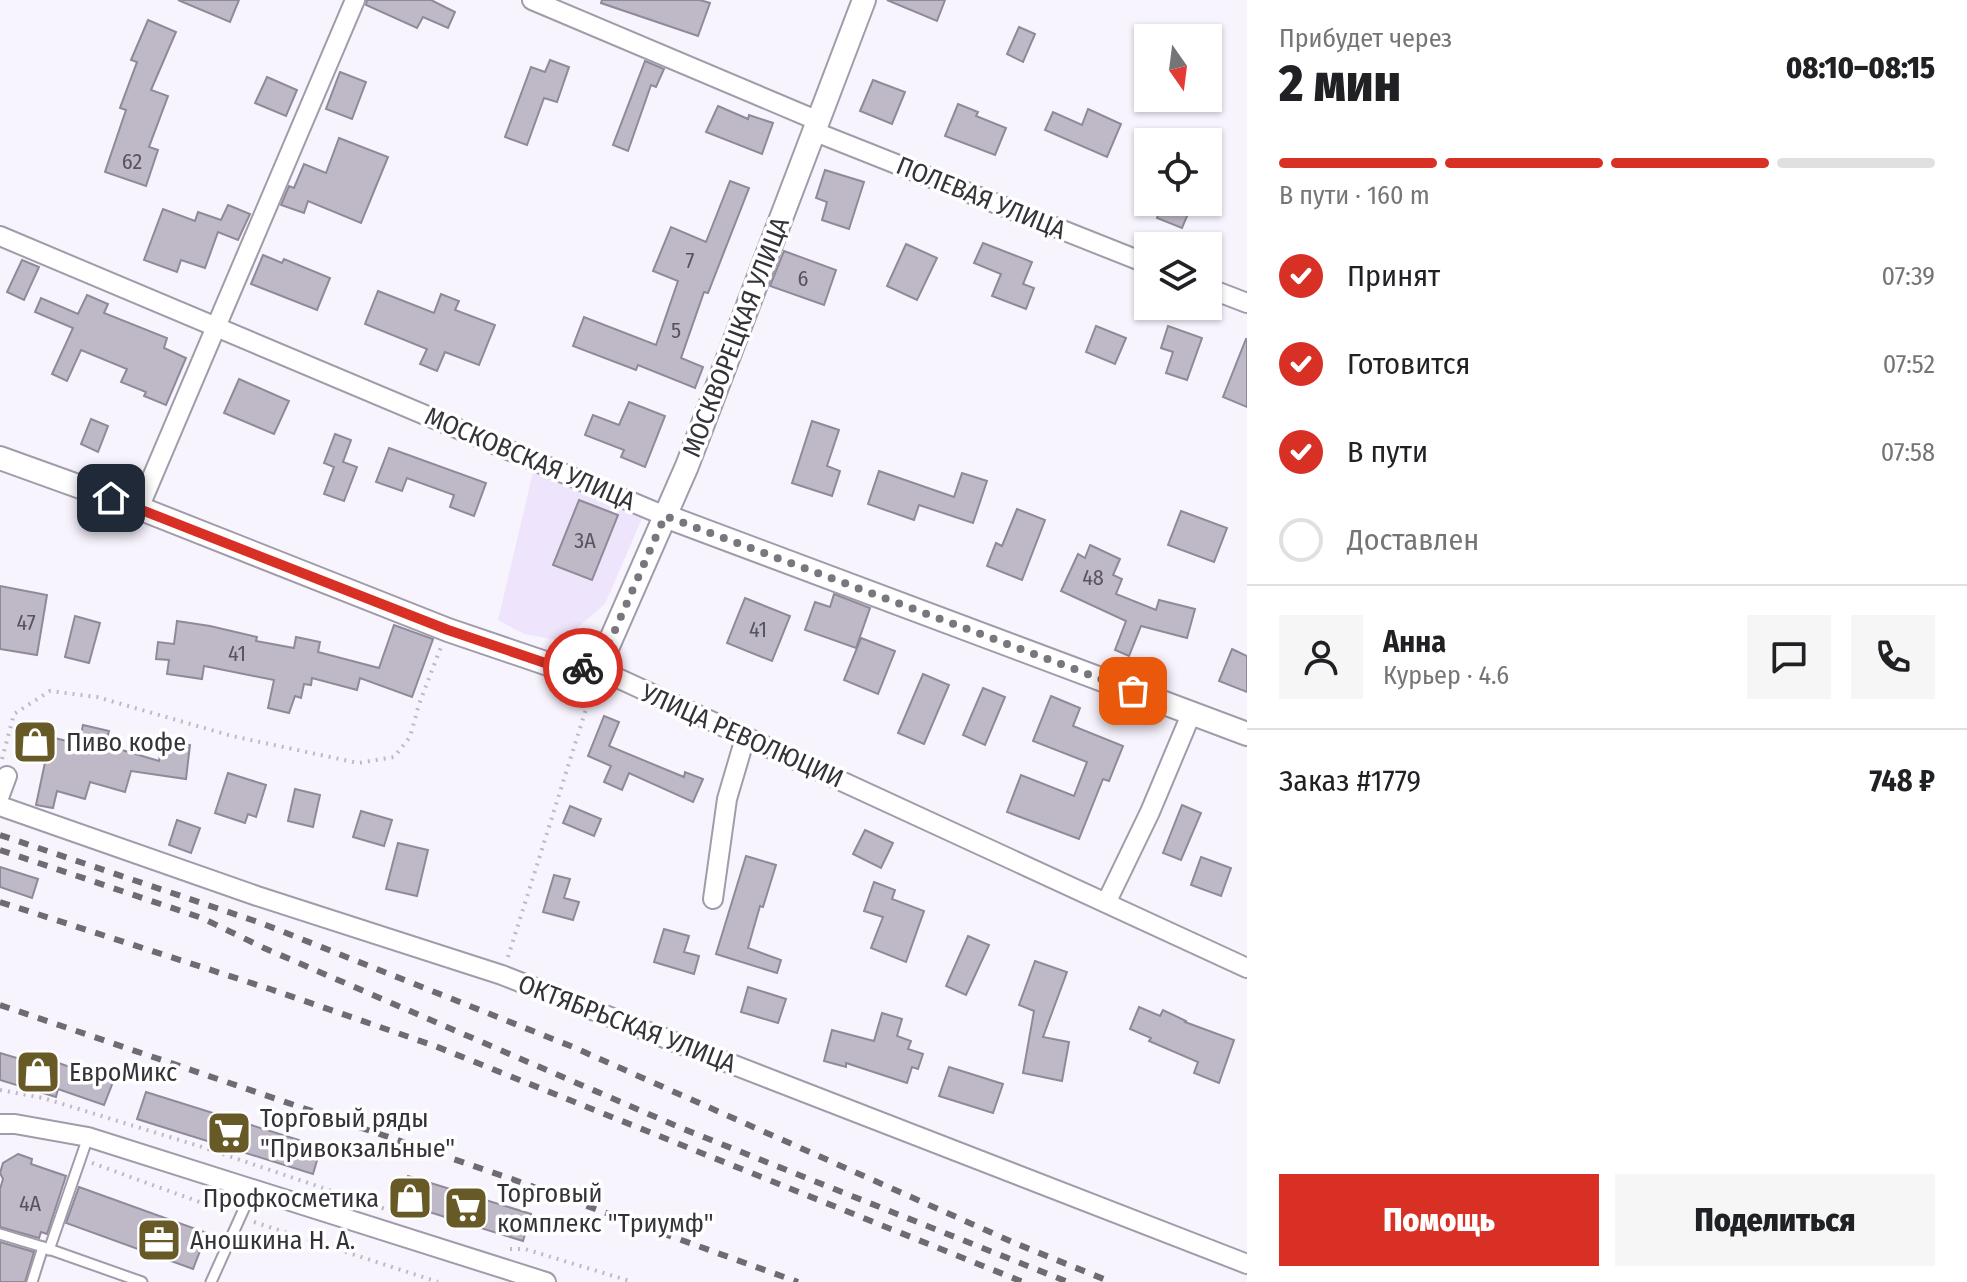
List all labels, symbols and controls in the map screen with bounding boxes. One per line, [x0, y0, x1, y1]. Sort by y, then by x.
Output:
text: Прибудет через [1279, 23, 1452, 54]
north arrow [1134, 24, 1222, 112]
map controls [1134, 24, 1222, 320]
text: 08:10–08:15 [1786, 50, 1935, 86]
text: 2 мин [1279, 52, 1401, 115]
button: locate [1134, 128, 1222, 216]
house number: 62 [122, 148, 142, 175]
street label: ПОЛЕВАЯ УЛИЦА [892, 150, 1070, 246]
text: В пути · 160 m [1279, 180, 1430, 211]
street label: МОСКВОРЕЦКАЯ УЛИЦА [676, 213, 796, 461]
button: layers [1134, 232, 1222, 320]
house number: 7 [686, 247, 695, 274]
icon: check [1279, 254, 1323, 298]
text: Принят [1347, 258, 1440, 294]
text: 07:39 [1882, 261, 1935, 292]
house number: 6 [798, 265, 809, 292]
house number: 5 [671, 317, 681, 344]
icon: check [1279, 342, 1323, 386]
text: Готовится [1347, 346, 1470, 382]
text: 07:52 [1883, 349, 1935, 380]
street label: МОСКОВСКАЯ УЛИЦА [420, 401, 640, 517]
icon: check [1279, 430, 1323, 474]
text: В пути [1347, 434, 1428, 470]
text: 07:58 [1881, 437, 1935, 468]
pin [77, 464, 145, 532]
icon: home [89, 476, 133, 520]
text: Доставлен [1347, 522, 1479, 558]
house number: 3А [574, 527, 596, 554]
house number: 48 [1082, 564, 1104, 591]
house number: 47 [16, 609, 36, 636]
button: person [1279, 615, 1363, 699]
button: chat [1747, 615, 1831, 699]
button: phone [1851, 615, 1935, 699]
house number: 41 [749, 616, 767, 643]
text: Анна [1383, 624, 1446, 660]
courier [543, 628, 623, 708]
house number: 41 [228, 640, 246, 667]
icon: bike [561, 646, 605, 690]
pin [1099, 657, 1167, 725]
text: Курьер · 4.6 [1383, 660, 1509, 691]
icon: bag [1111, 669, 1155, 713]
street label: УЛИЦА РЕВОЛЮЦИИ [635, 677, 848, 795]
shop icon: Пиво кофе [11, 718, 59, 766]
place label: Пиво кофе [66, 727, 186, 758]
text: Заказ #1779 [1279, 763, 1421, 799]
text: 748 ₽ [1869, 763, 1935, 799]
street label: ОКТЯБРЬСКАЯ УЛИЦА [514, 968, 740, 1080]
shop icon: ЕвроМикс [14, 1048, 62, 1096]
place label: ЕвроМикс [69, 1057, 177, 1088]
place label: Торговый ряды "Привокзальные" [260, 1103, 455, 1164]
supermarket icon: Торговый ряды "Привокзальные" [205, 1109, 253, 1157]
shop icon: Профкосметика [386, 1174, 434, 1222]
button: Помощь [1279, 1174, 1599, 1266]
button: Поделиться [1615, 1174, 1935, 1266]
place label: Торговый комплекс "Триумф" [497, 1178, 714, 1239]
place label: Профкосметика [203, 1183, 379, 1214]
supermarket icon: Торговый комплекс "Триумф" [442, 1184, 490, 1232]
house number: 4А [19, 1190, 42, 1217]
office icon: Аношкина Н. А. [135, 1216, 183, 1264]
place label: Аношкина Н. А. [190, 1225, 355, 1256]

